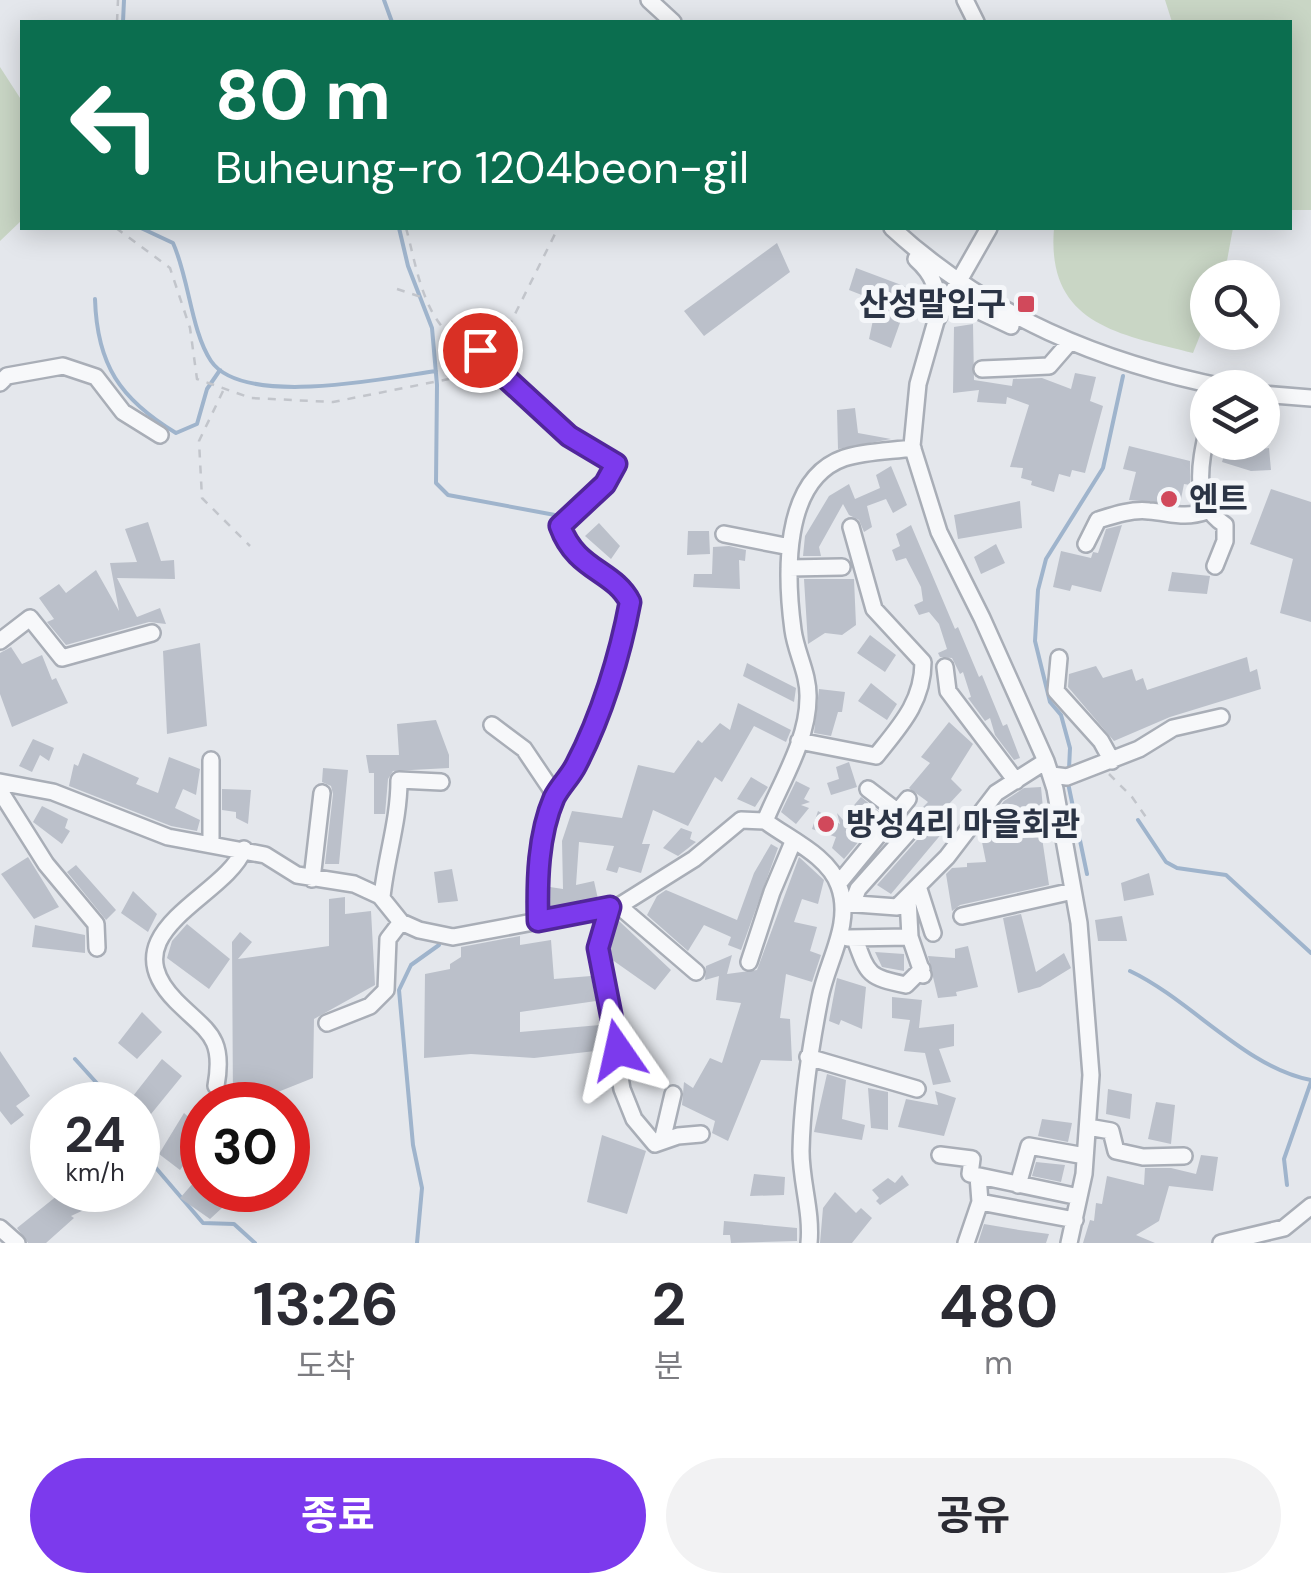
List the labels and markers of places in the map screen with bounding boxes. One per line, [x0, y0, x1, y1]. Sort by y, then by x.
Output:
place label: 산성말입구 [859, 283, 1006, 325]
marker: 산성말입구 [1015, 293, 1037, 315]
pin [438, 308, 523, 393]
place label: 엔트 [1189, 478, 1248, 520]
marker: 엔트 [1158, 488, 1180, 510]
place label: 방성4리 마을회관 [846, 803, 1080, 845]
marker: 방성4리 마을회관 [815, 813, 837, 835]

